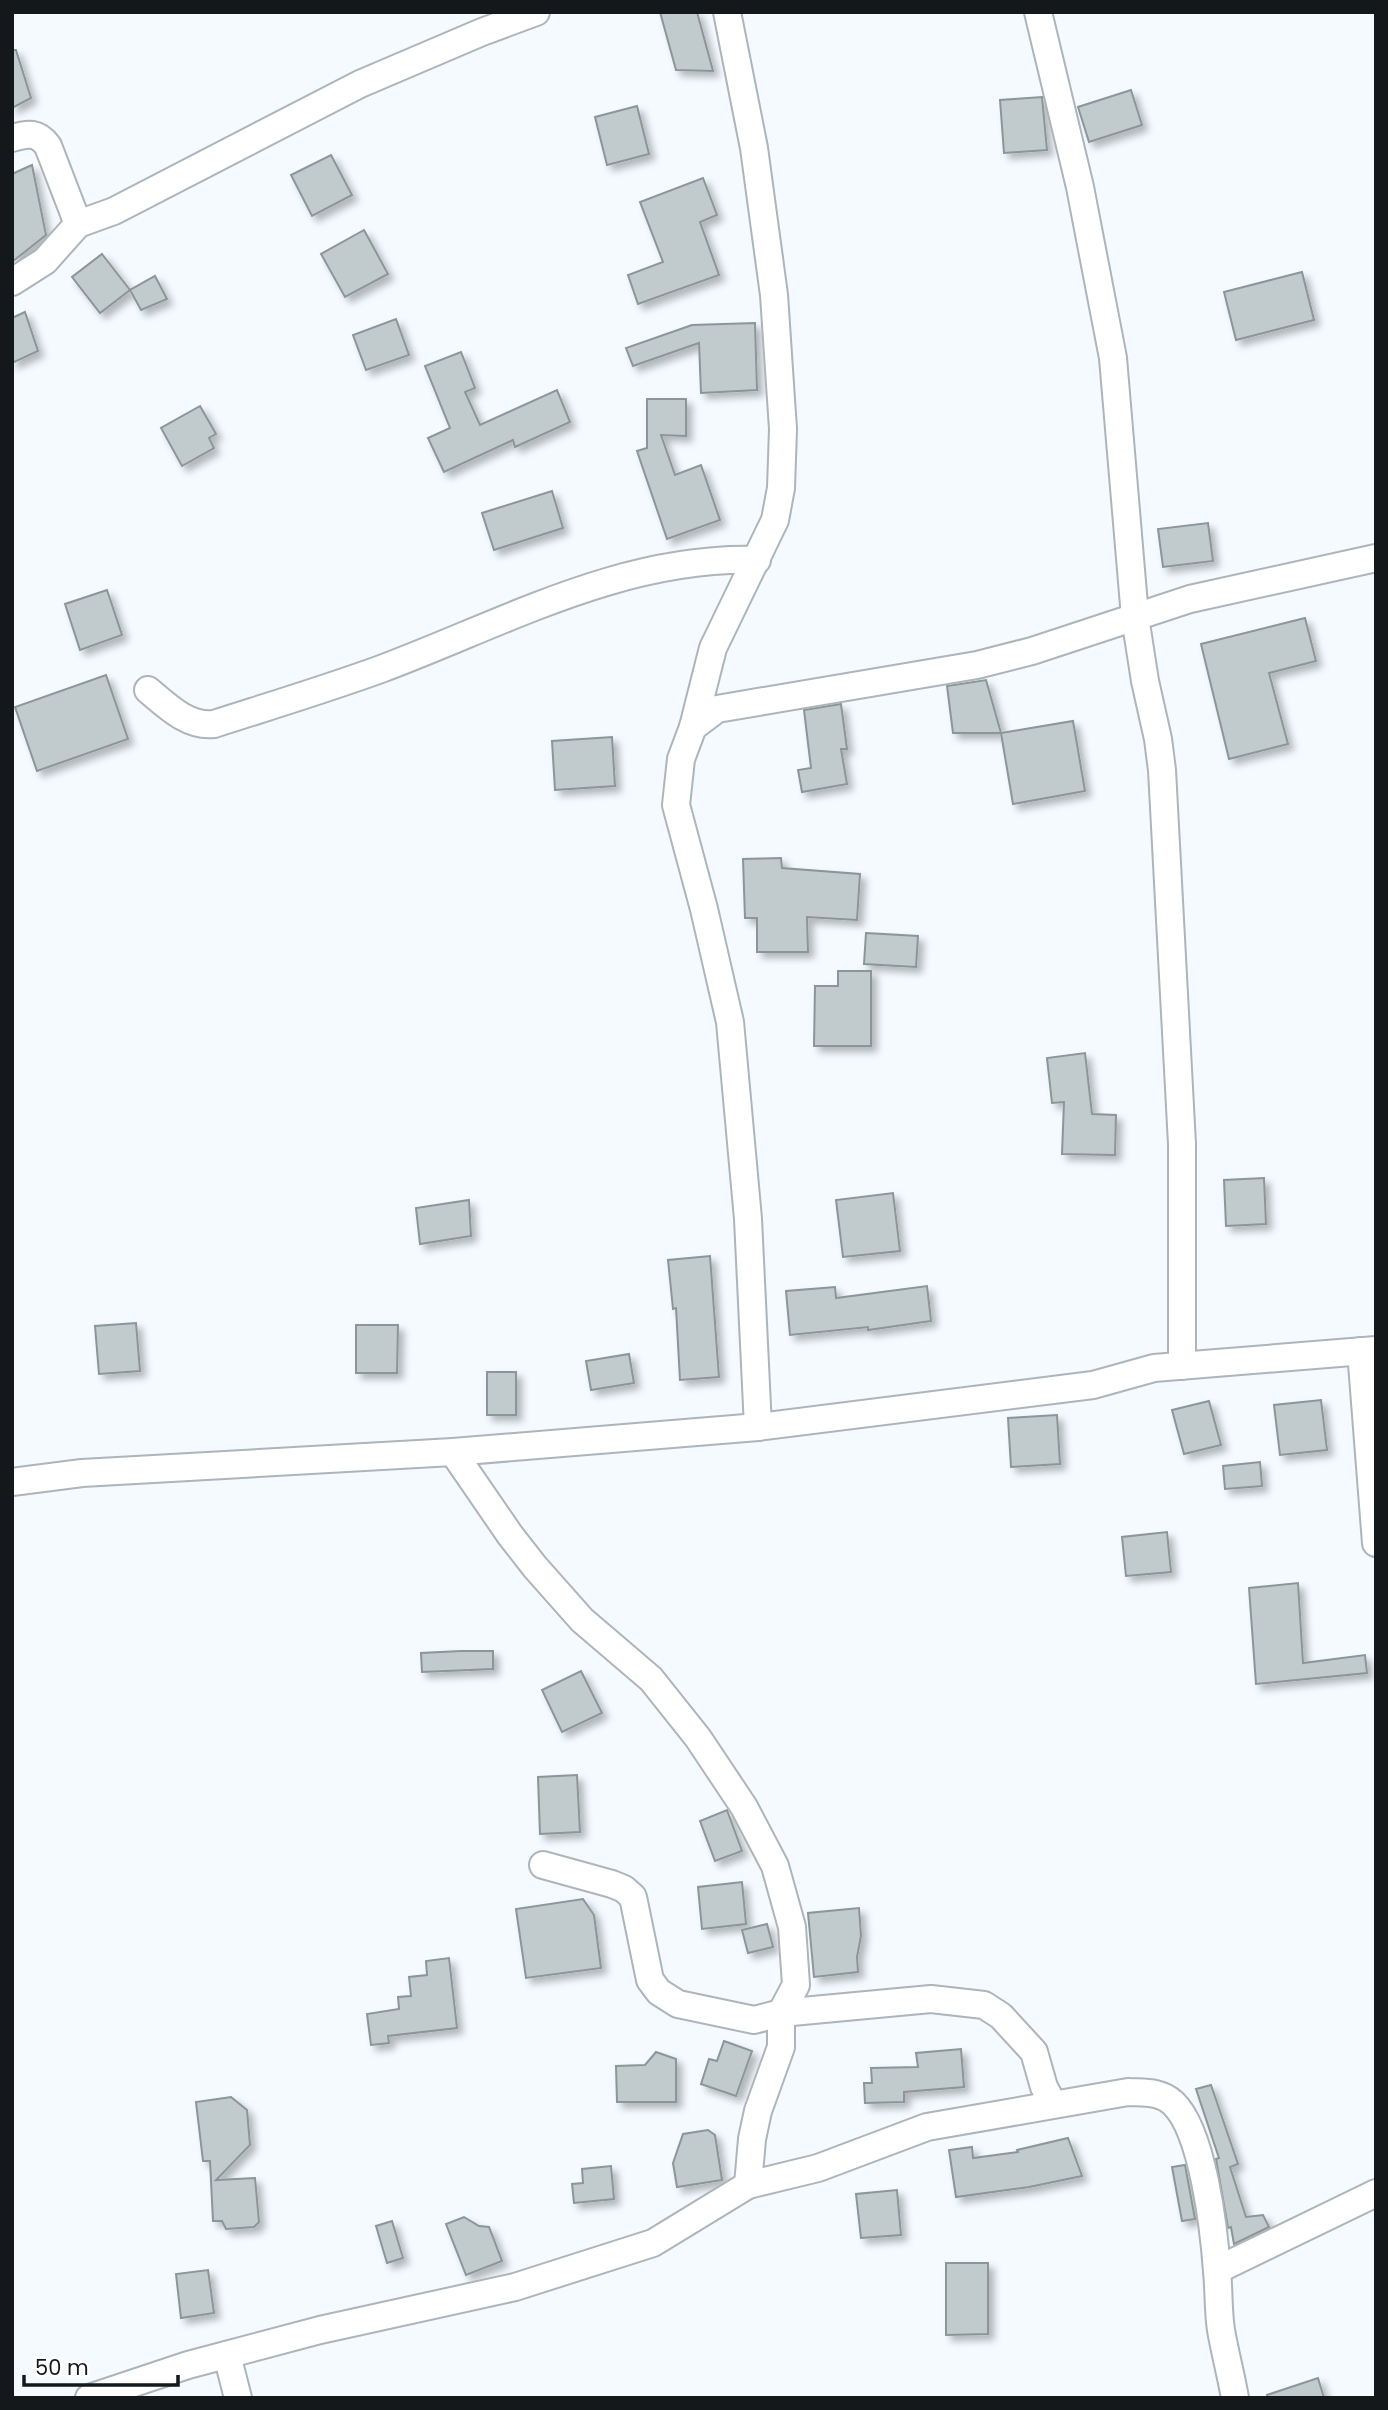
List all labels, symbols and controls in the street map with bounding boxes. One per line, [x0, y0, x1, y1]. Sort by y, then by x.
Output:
scale bar [24, 2344, 178, 2388]
text: 50 m [35, 2353, 89, 2382]

